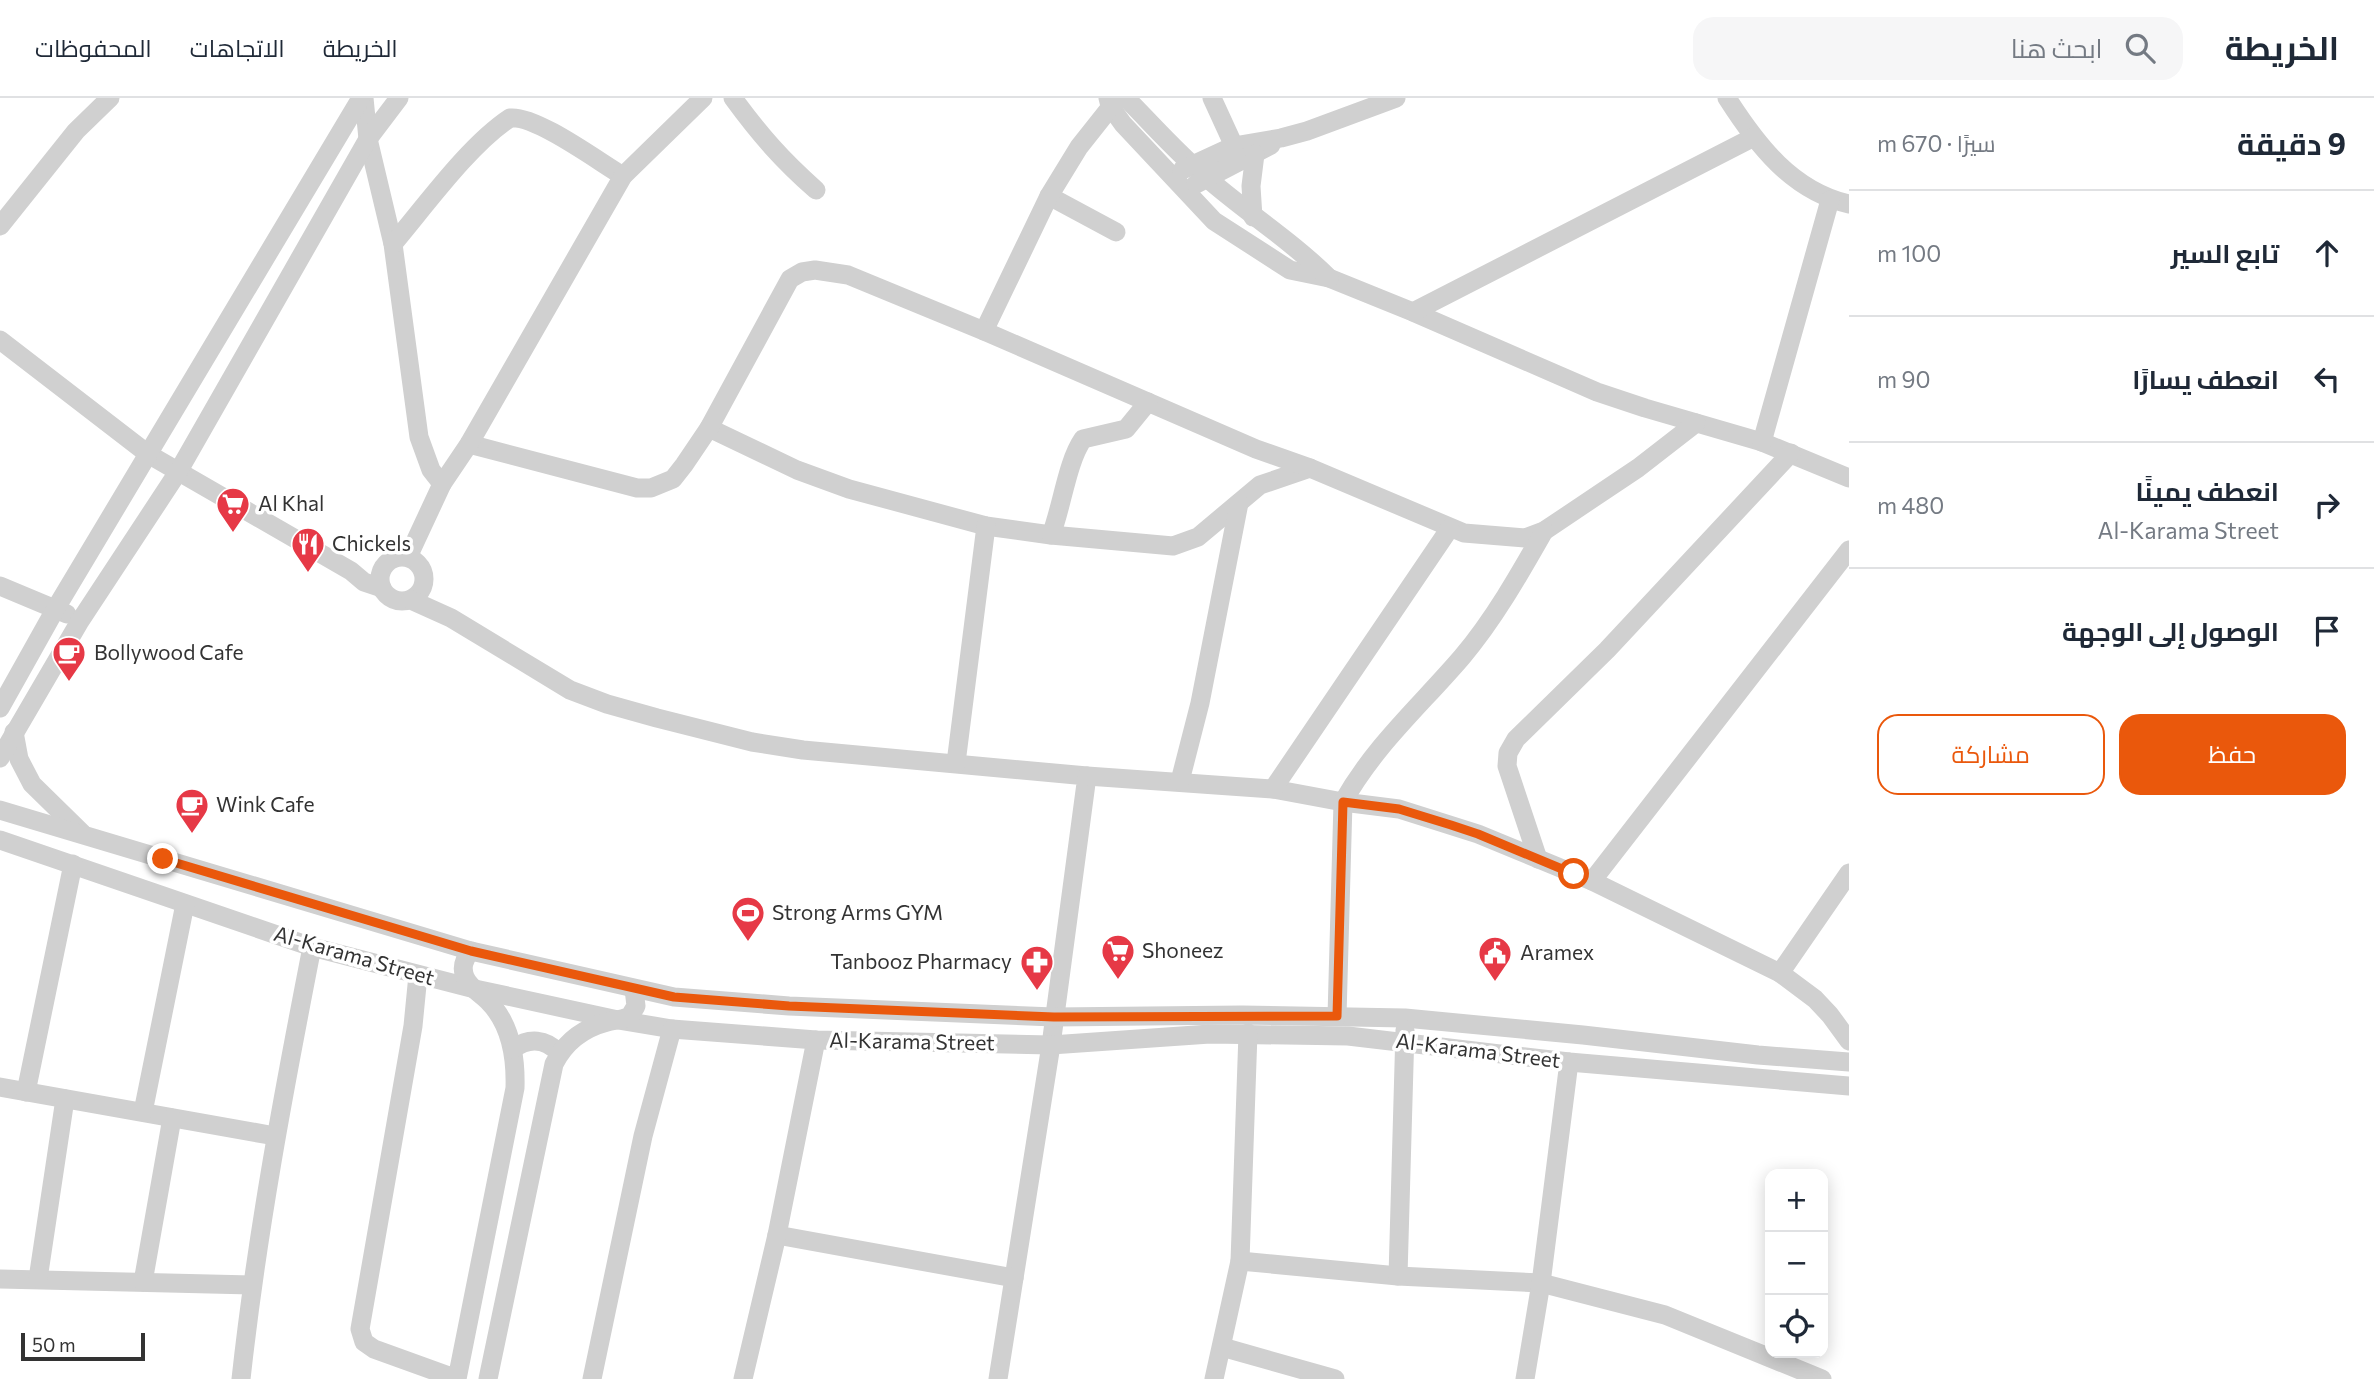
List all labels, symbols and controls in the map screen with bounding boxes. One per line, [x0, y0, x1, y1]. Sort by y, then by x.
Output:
search box [1693, 17, 2183, 80]
text: الخريطة [2225, 26, 2339, 67]
icon: search [2121, 29, 2159, 67]
text: ابحث هنا [2011, 32, 2103, 63]
text: المحفوظات [35, 33, 152, 62]
text: الاتجاهات [190, 33, 285, 62]
text: الخريطة [323, 33, 398, 62]
text: 9 دقيقة [2237, 124, 2346, 161]
text: سيرًا · 670 m [1877, 129, 1996, 157]
icon: ahead [2308, 234, 2346, 272]
text: تابع السير [2171, 237, 2279, 268]
text: 100 m [1877, 239, 1941, 267]
icon: left [2308, 360, 2346, 398]
text: انعطف يسارًا [2132, 363, 2279, 394]
text: 90 m [1877, 365, 1930, 393]
text: انعطف يمينًا [2135, 475, 2279, 506]
supermarket icon: Al Khal [214, 485, 252, 534]
icon: right [2308, 486, 2346, 524]
place label: Al Khal [258, 490, 324, 515]
text: 480 m [1877, 491, 1944, 519]
text: Al-Karama Street [2098, 516, 2279, 544]
restaurant icon: Chickels [289, 525, 327, 574]
place label: Chickels [332, 530, 411, 555]
icon: arrive [2308, 612, 2346, 650]
text: الوصول إلى الوجهة [2062, 615, 2279, 646]
cafe icon: Bollywood Cafe [50, 634, 88, 683]
place label: Bollywood Cafe [94, 639, 244, 664]
button: مشاركة [1877, 714, 2105, 795]
button: حفظ [2119, 714, 2346, 795]
cafe icon: Wink Cafe [173, 786, 211, 835]
place label: Wink Cafe [216, 791, 314, 816]
route end [147, 843, 178, 874]
route start [1558, 858, 1589, 889]
sports icon: Strong Arms GYM [729, 894, 767, 943]
place label: Strong Arms GYM [772, 899, 943, 924]
street label: Al-Karama Street [271, 920, 437, 989]
supermarket icon: Shoneez [1099, 932, 1137, 981]
public building icon: Aramex [1476, 934, 1514, 983]
place label: Shoneez [1142, 937, 1224, 962]
place label: Aramex [1520, 939, 1594, 964]
pharmacy icon: Tanbooz Pharmacy [1018, 943, 1056, 992]
place label: Tanbooz Pharmacy [830, 948, 1012, 973]
street label: Al-Karama Street [829, 1027, 995, 1054]
street label: Al-Karama Street [1394, 1027, 1562, 1072]
map controls [1765, 1169, 1828, 1358]
button: + [1765, 1169, 1828, 1232]
button: − [1765, 1232, 1828, 1295]
button: locate [1765, 1295, 1828, 1358]
scale bar [21, 1330, 145, 1362]
text: 50 m [32, 1333, 76, 1356]

